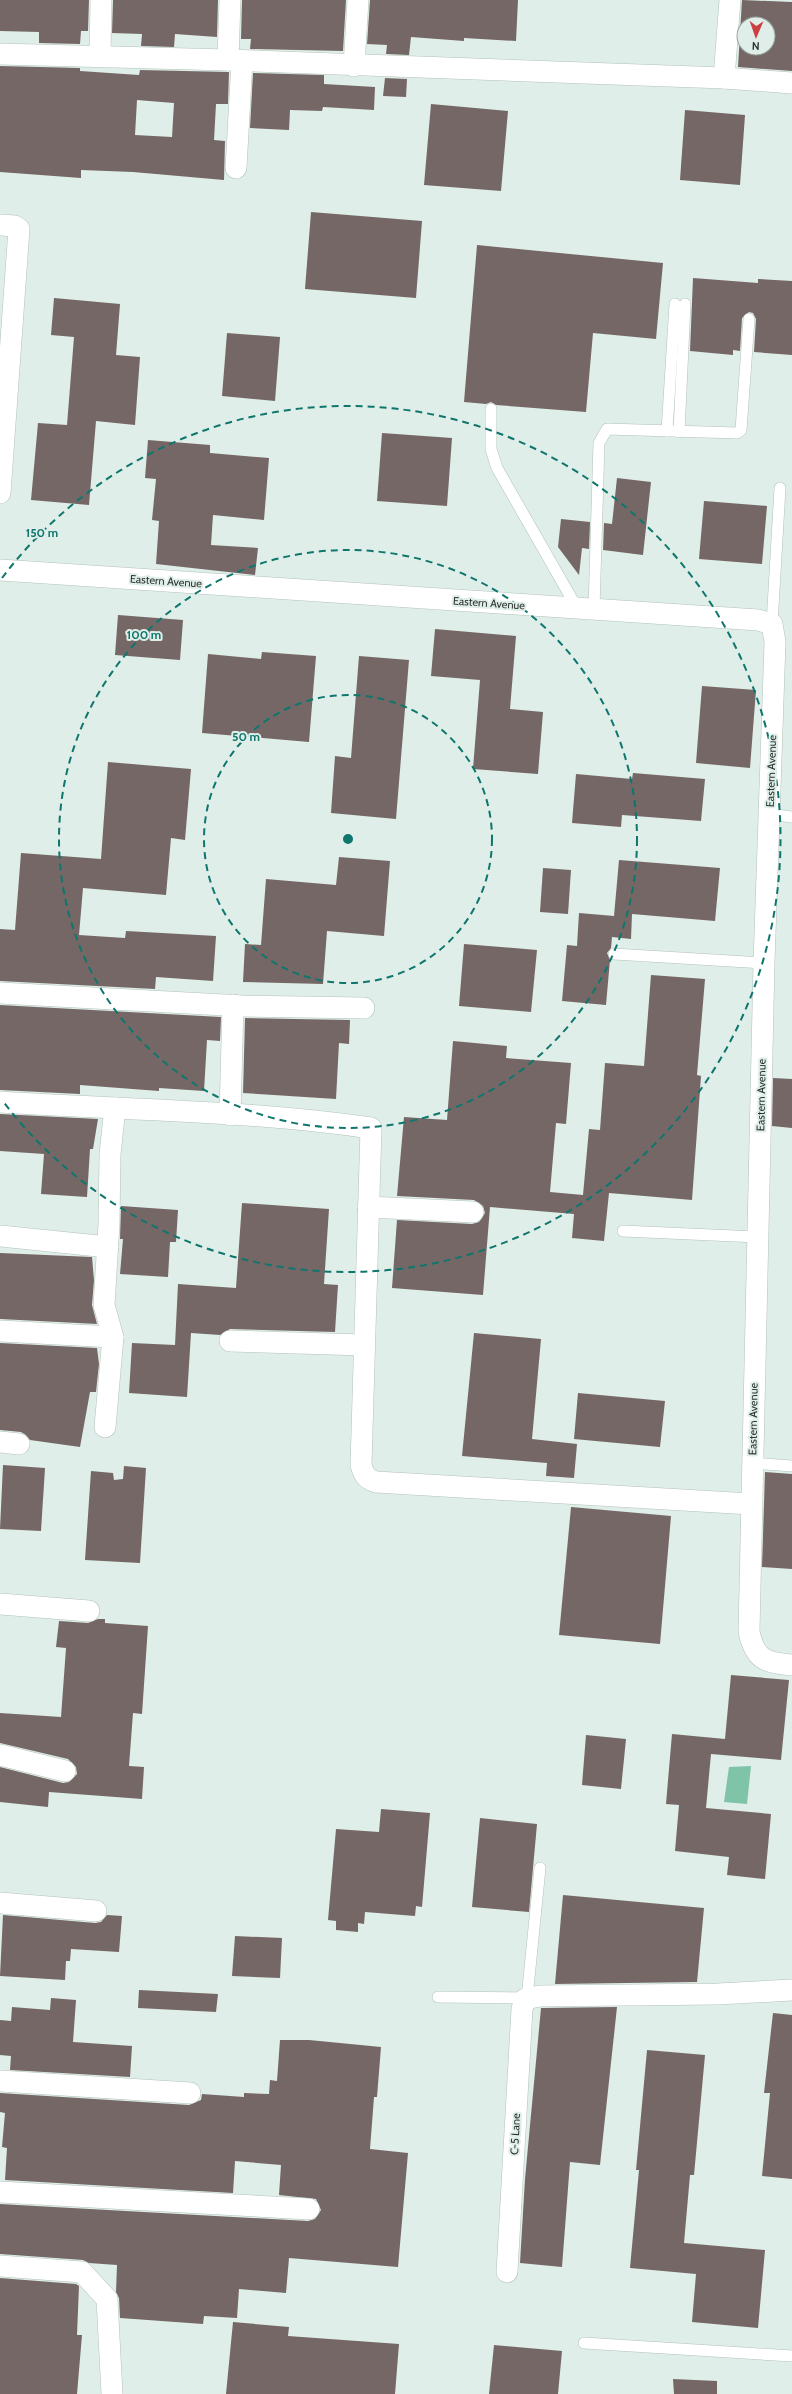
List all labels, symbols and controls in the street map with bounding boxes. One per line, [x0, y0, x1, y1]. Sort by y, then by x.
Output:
north arrow [736, 16, 776, 56]
text: N [752, 39, 760, 53]
text: 150 m [26, 525, 58, 540]
street label: Eastern Avenue [129, 571, 203, 591]
street label: Eastern Avenue [452, 593, 526, 613]
text: 100 m [127, 627, 161, 642]
text: 50 m [232, 729, 260, 744]
street label: Eastern Avenue [763, 734, 779, 807]
centre of rings [341, 832, 355, 846]
street label: Eastern Avenue [753, 1058, 769, 1131]
street label: Eastern Avenue [745, 1382, 761, 1455]
street label: C-5 Lane [507, 2112, 523, 2155]

